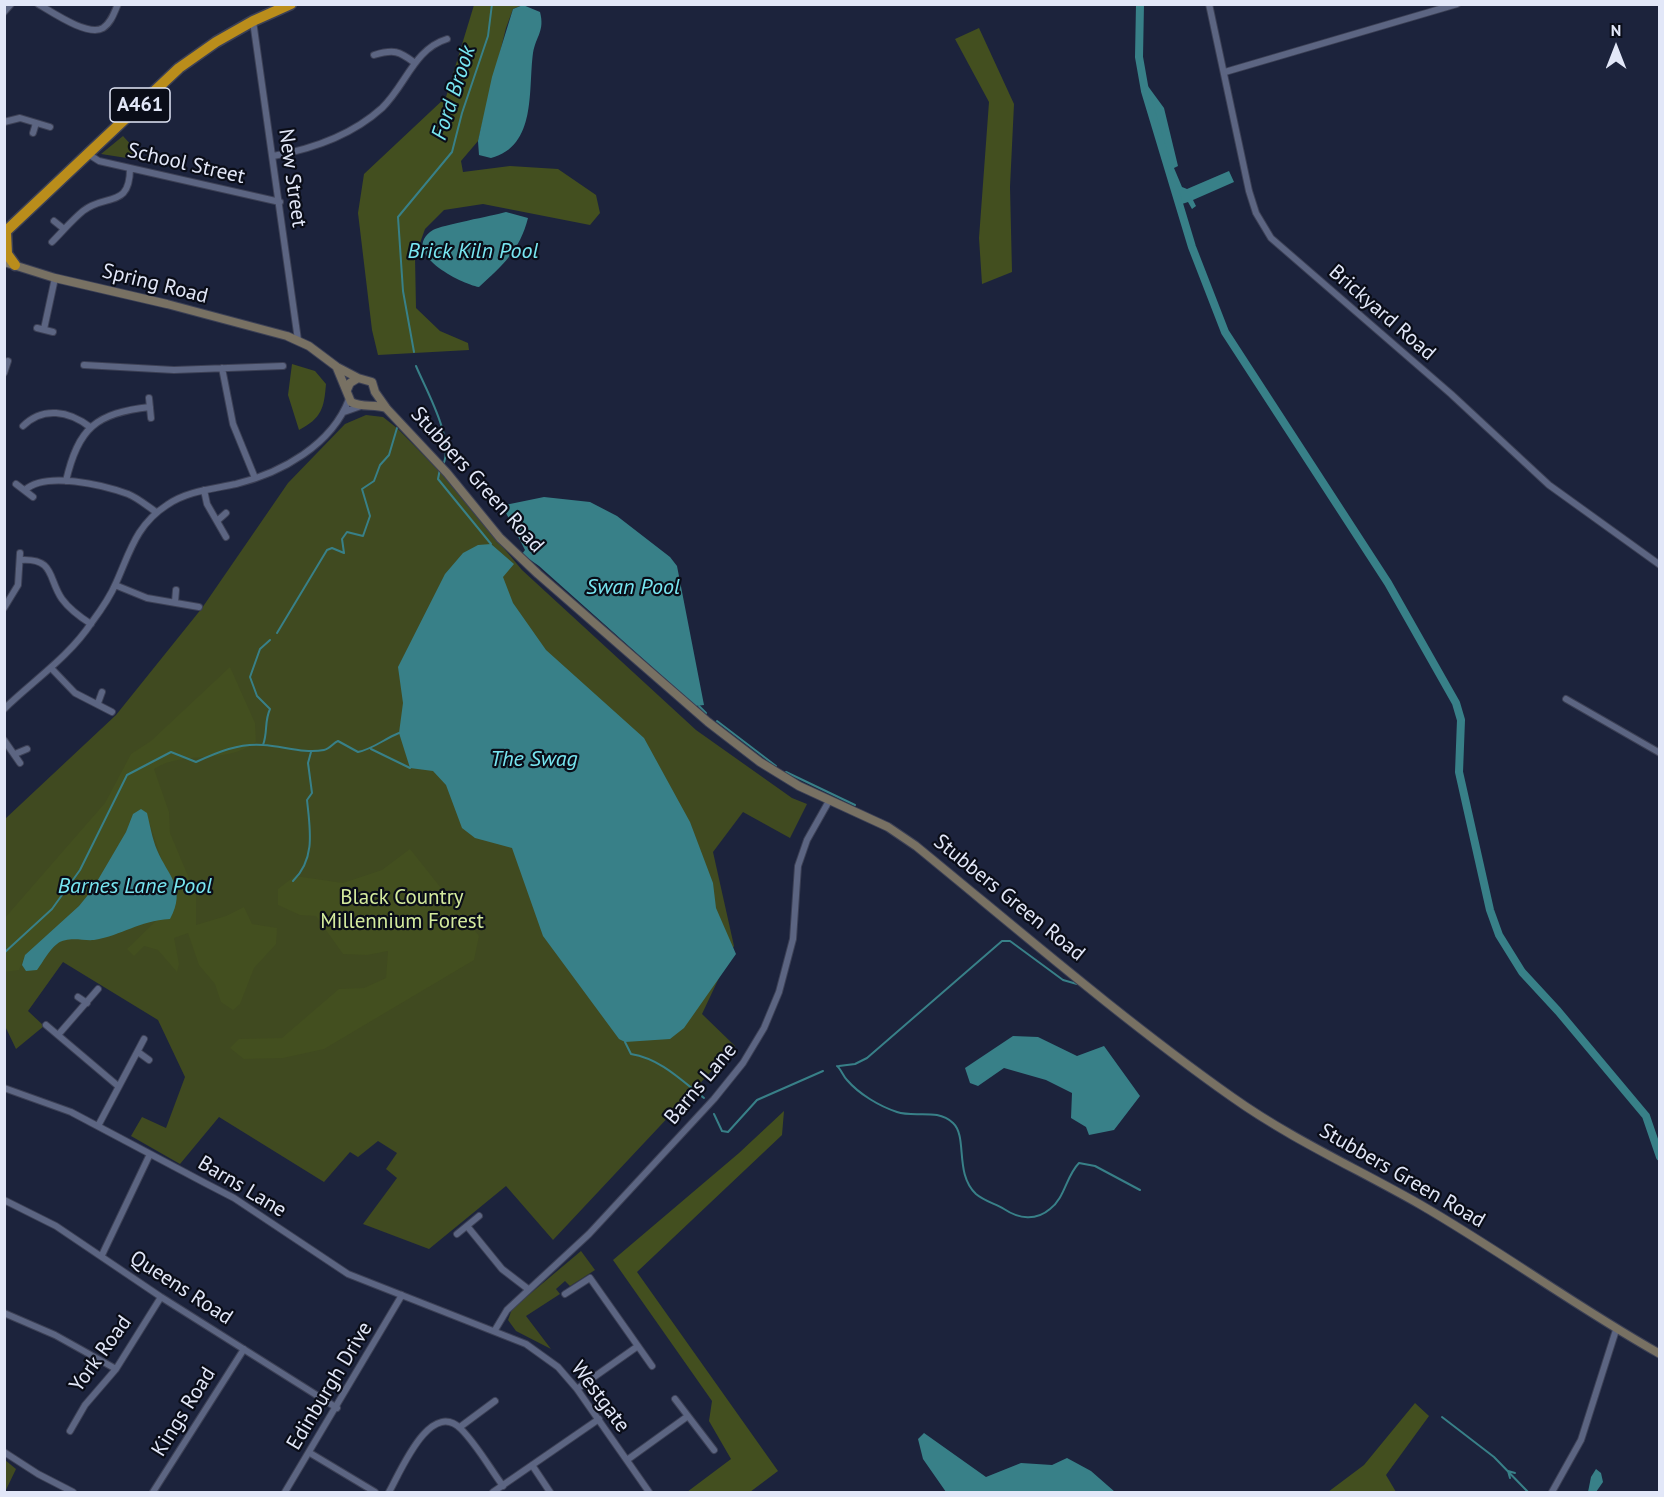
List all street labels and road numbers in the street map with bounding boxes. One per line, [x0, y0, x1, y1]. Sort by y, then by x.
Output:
road number: A461 [110, 88, 170, 122]
street label: New Street [273, 127, 311, 229]
street label: School Street [125, 138, 247, 190]
street label: Spring Road [100, 259, 210, 309]
street label: Brickyard Road [1324, 260, 1440, 366]
street label: Stubbers Green Road [405, 402, 549, 558]
street label: Stubbers Green Road [928, 829, 1090, 967]
street label: Barns Lane [660, 1038, 742, 1130]
street label: Stubbers Green Road [1315, 1118, 1489, 1234]
street label: Barns Lane [193, 1151, 291, 1223]
street label: Queens Road [125, 1246, 237, 1330]
street label: York Road [65, 1311, 137, 1397]
street label: Edinburgh Drive [282, 1317, 378, 1455]
street label: Westgate [565, 1357, 635, 1437]
street label: Kings Road [147, 1363, 221, 1461]

